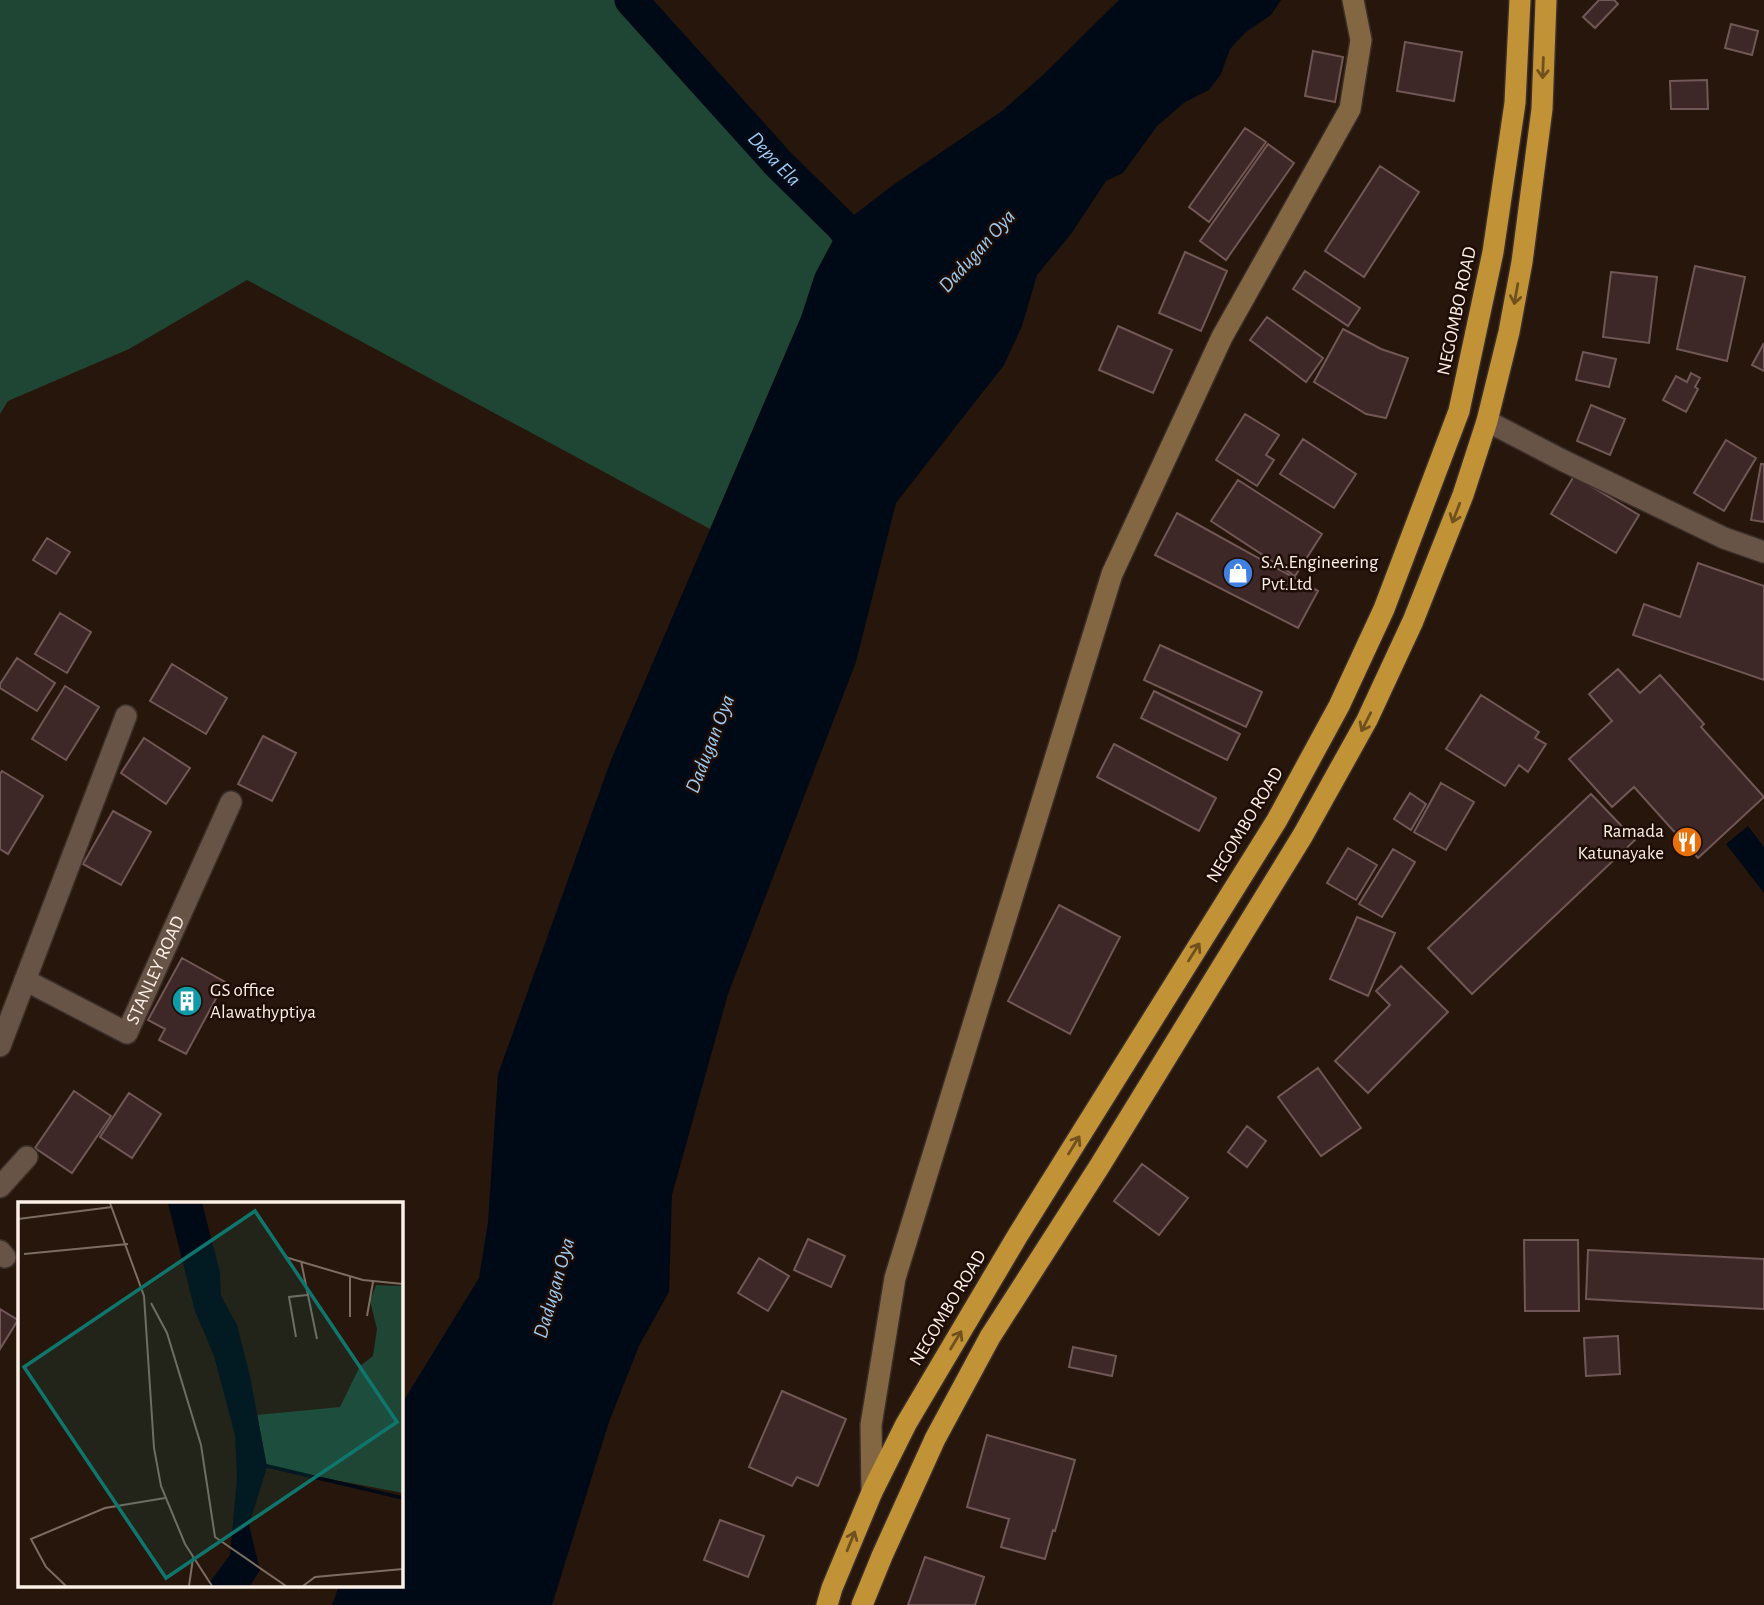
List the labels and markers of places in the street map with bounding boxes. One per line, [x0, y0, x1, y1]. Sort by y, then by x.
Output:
place label: S.A.Engineering Pvt.Ltd [1261, 553, 1379, 594]
shop icon: S.A.Engineering Pvt.Ltd [1221, 556, 1255, 590]
place label: Ramada Katunayake [1577, 822, 1664, 863]
restaurant icon: Ramada Katunayake [1670, 825, 1704, 859]
place label: GS office Alawathyptiya [210, 981, 316, 1022]
building icon: GS office Alawathyptiya [170, 984, 204, 1018]

